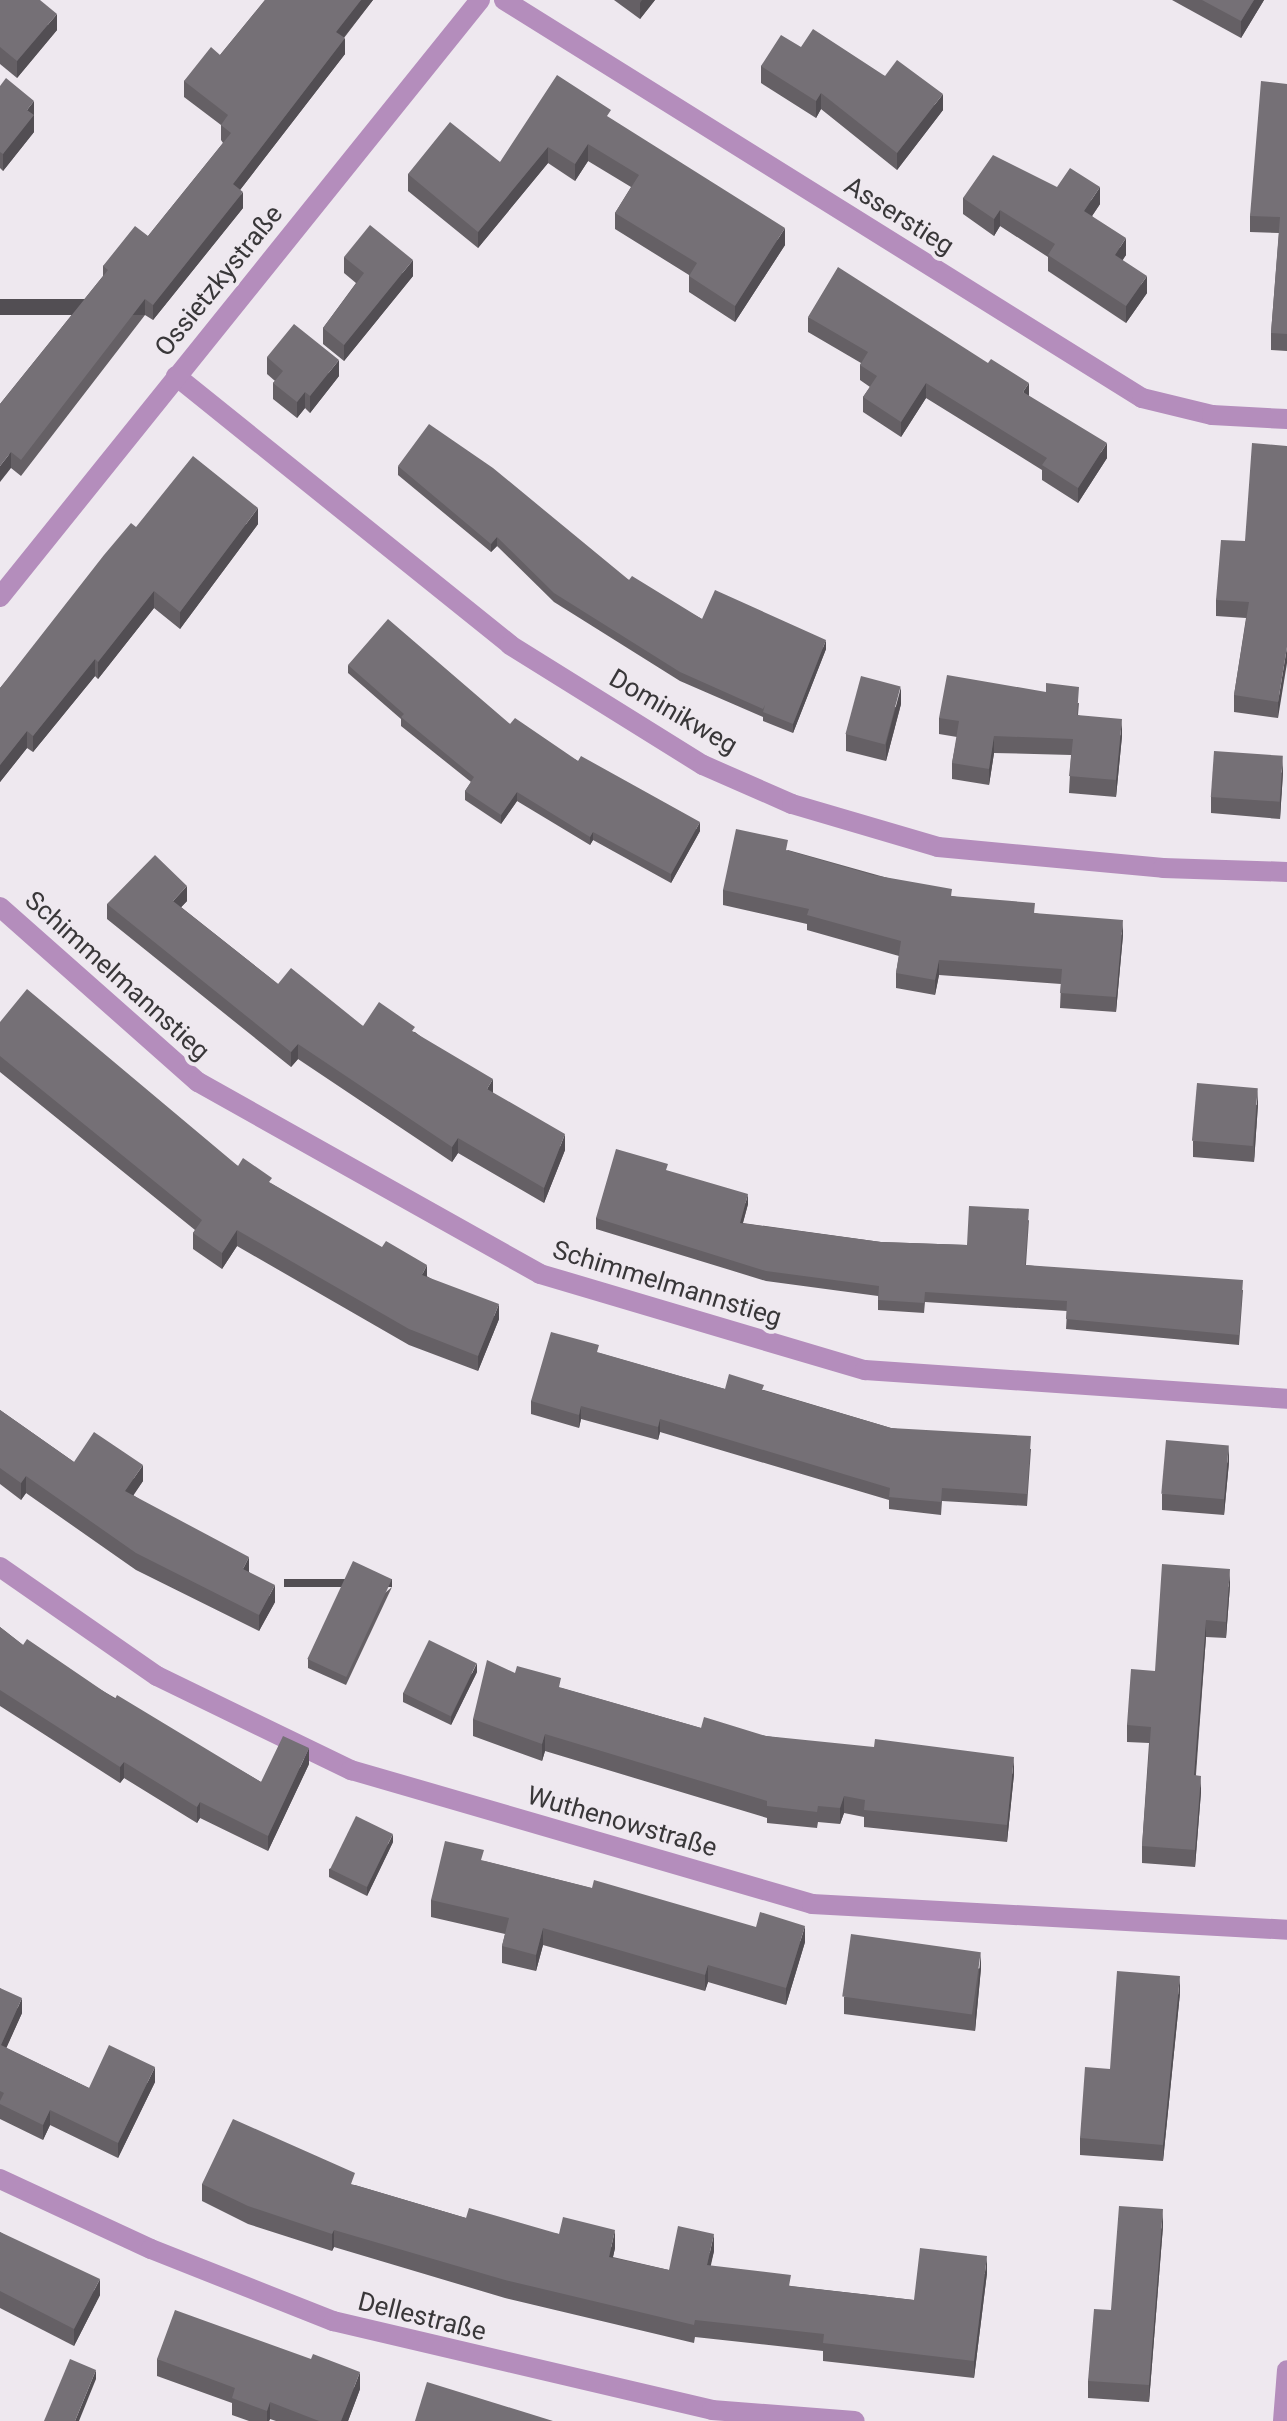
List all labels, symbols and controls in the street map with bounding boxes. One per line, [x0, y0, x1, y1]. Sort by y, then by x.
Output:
street label: Asserstieg [839, 170, 959, 262]
street label: Ossietzkystraße [149, 199, 289, 363]
street label: Dominikweg [603, 663, 743, 761]
street label: Schimmelmannstieg [18, 885, 216, 1067]
street label: Schimmelmannstieg [549, 1234, 785, 1334]
street label: Wuthenowstraße [523, 1780, 721, 1864]
street label: Dellestraße [355, 2286, 489, 2348]

